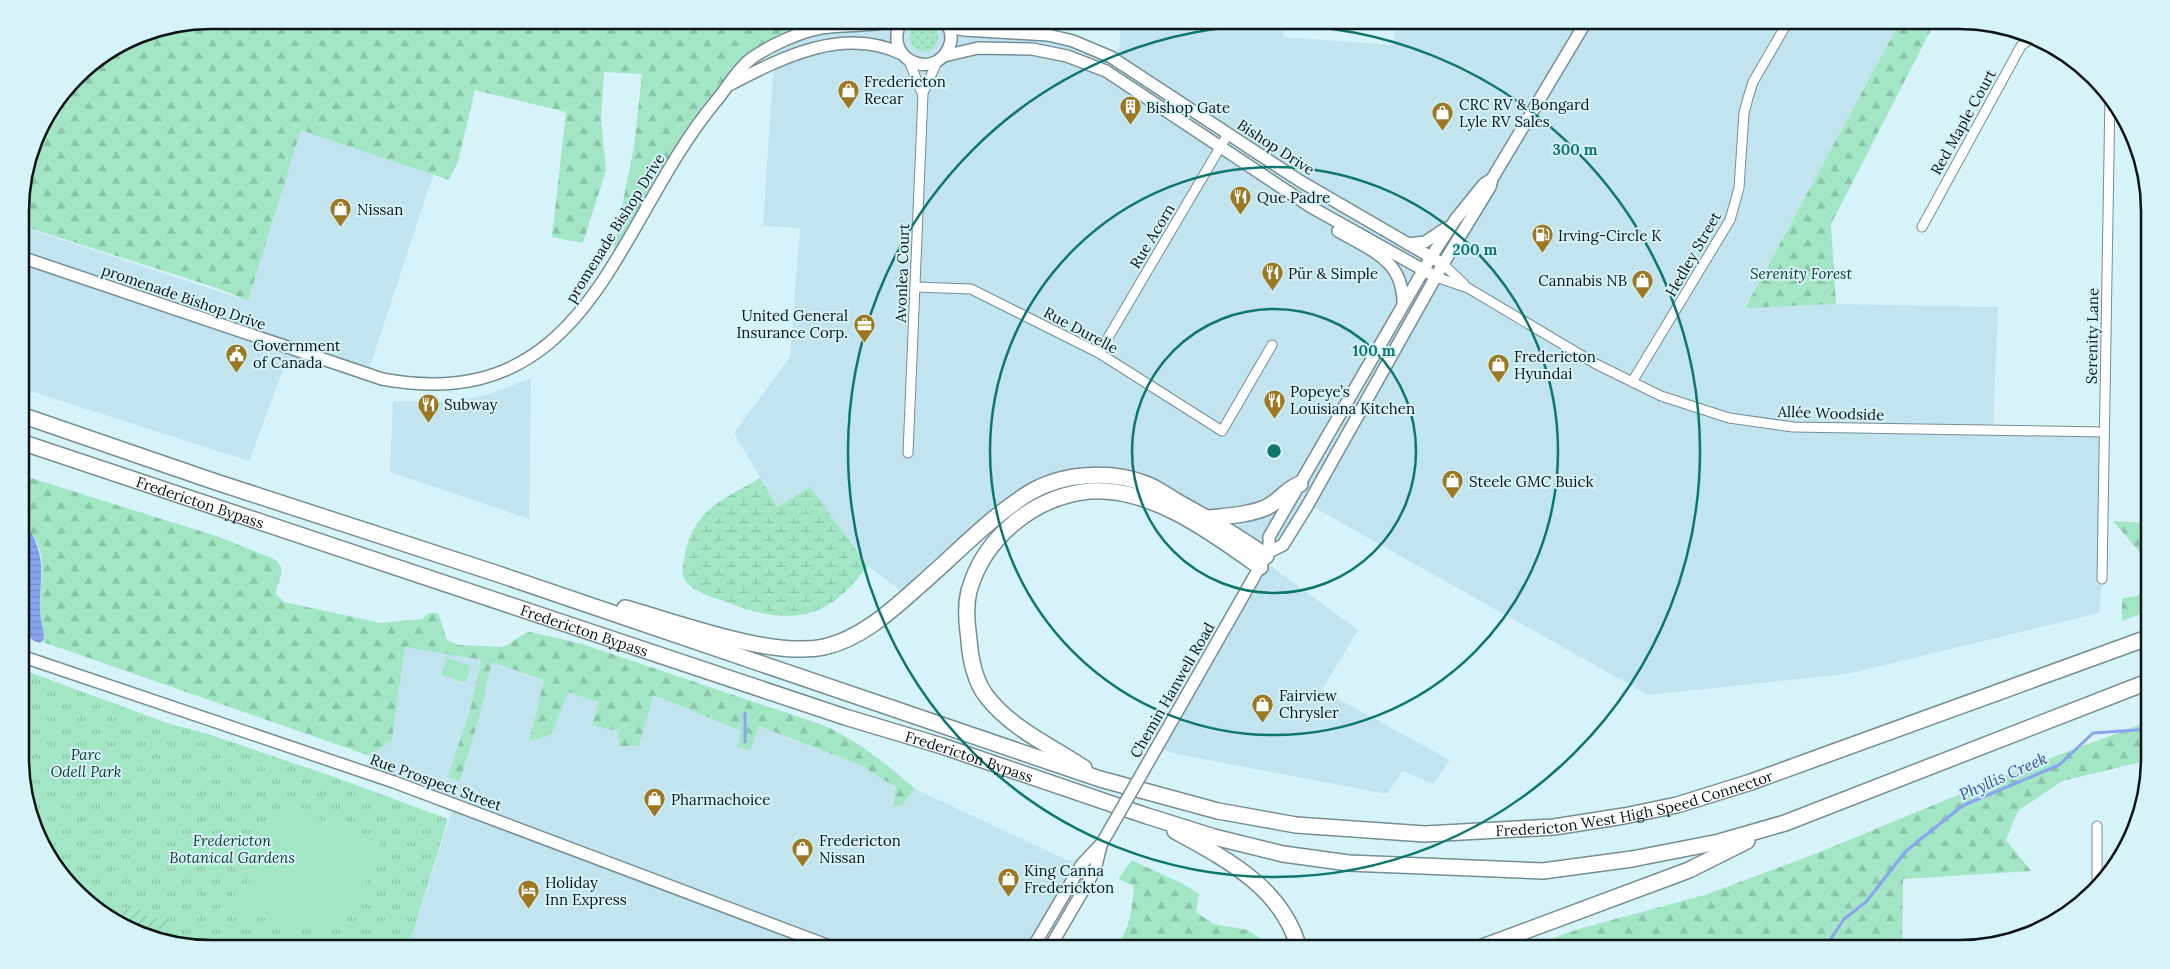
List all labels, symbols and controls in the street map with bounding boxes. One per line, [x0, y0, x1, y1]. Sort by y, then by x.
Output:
street label: Red Maple Court [1926, 66, 2000, 178]
place label: Fredericton Recar [864, 72, 946, 108]
shop icon: Fredericton Recar [836, 78, 860, 109]
building icon: Bishop Gate [1118, 95, 1142, 126]
place label: CRC RV & Bongard Lyle RV Sales [1459, 95, 1589, 131]
place label: Bishop Gate [1146, 98, 1230, 117]
shop icon: CRC RV & Bongard Lyle RV Sales [1431, 101, 1455, 132]
street label: Bishop Drive [1234, 115, 1318, 179]
text: 300 m [1552, 140, 1598, 159]
street label: promenade Bishop Drive [561, 150, 669, 306]
restaurant icon: Que Padre [1229, 185, 1253, 216]
place label: Que Padre [1257, 188, 1330, 207]
shop icon: Nissan [329, 197, 353, 228]
place label: Nissan [357, 200, 403, 219]
street label: Rue Acorn [1125, 200, 1179, 272]
street label: Hedley Street [1661, 208, 1725, 300]
street label: Avonlea Court [891, 223, 913, 324]
fuel station icon: Irving-Circle K [1530, 223, 1554, 254]
place label: Irving-Circle K [1558, 226, 1662, 245]
text: 200 m [1453, 240, 1498, 259]
street label: promenade Bishop Drive [100, 260, 268, 334]
restaurant icon: Pür & Simple [1260, 261, 1284, 292]
place label: Pür & Simple [1288, 264, 1378, 283]
park label: Serenity Forest [1750, 264, 1852, 283]
shop icon: Cannabis NB [1631, 268, 1655, 299]
place label: Cannabis NB [1538, 271, 1627, 290]
street label: Serenity Lane [2082, 288, 2102, 384]
street label: Rue Durelle [1041, 303, 1121, 357]
place label: United General Insurance Corp. [736, 306, 848, 342]
office icon: United General Insurance Corp. [852, 312, 876, 343]
place label: Government of Canada [253, 336, 341, 372]
text: 100 m [1353, 341, 1396, 360]
public building icon: Government of Canada [225, 342, 249, 373]
place label: Fredericton Hyundai [1514, 347, 1596, 383]
shop icon: Fredericton Hyundai [1486, 353, 1510, 384]
place label: Popeye’s Louisiana Kitchen [1290, 382, 1415, 418]
restaurant icon: Popeye’s Louisiana Kitchen [1262, 388, 1286, 419]
restaurant icon: Subway [416, 392, 440, 423]
place label: Subway [444, 395, 497, 414]
street label: Allée Woodside [1776, 402, 1885, 424]
centre of rings [1265, 442, 1283, 460]
shop icon: Steele GMC Buick [1441, 469, 1465, 500]
street label: Fredericton Bypass [134, 472, 267, 532]
place label: Steele GMC Buick [1469, 472, 1594, 491]
street label: Fredericton Bypass [518, 600, 651, 660]
street label: Chemin Hanwell Road [1125, 619, 1219, 761]
place label: Fairview Chrysler [1279, 686, 1339, 722]
shop icon: Fairview Chrysler [1251, 692, 1275, 723]
street label: Fredericton Bypass [903, 726, 1036, 786]
park label: Parc Odell Park [50, 745, 122, 781]
water label: Phyllis Creek [1956, 748, 2050, 804]
street label: Rue Prospect Street [368, 749, 505, 815]
street label: Fredericton West High Speed Connector [1495, 765, 1776, 840]
shop icon: Pharmachoice [643, 787, 667, 818]
place label: Pharmachoice [671, 790, 770, 809]
park label: Fredericton Botanical Gardens [169, 831, 295, 867]
place label: Fredericton Nissan [819, 831, 901, 867]
shop icon: Fredericton Nissan [791, 837, 815, 868]
place label: King Canna Frederickton [1024, 861, 1114, 897]
shop icon: King Canna Frederickton [996, 867, 1020, 898]
place label: Holiday Inn Express [545, 873, 627, 909]
hotel icon: Holiday Inn Express [517, 879, 541, 910]

